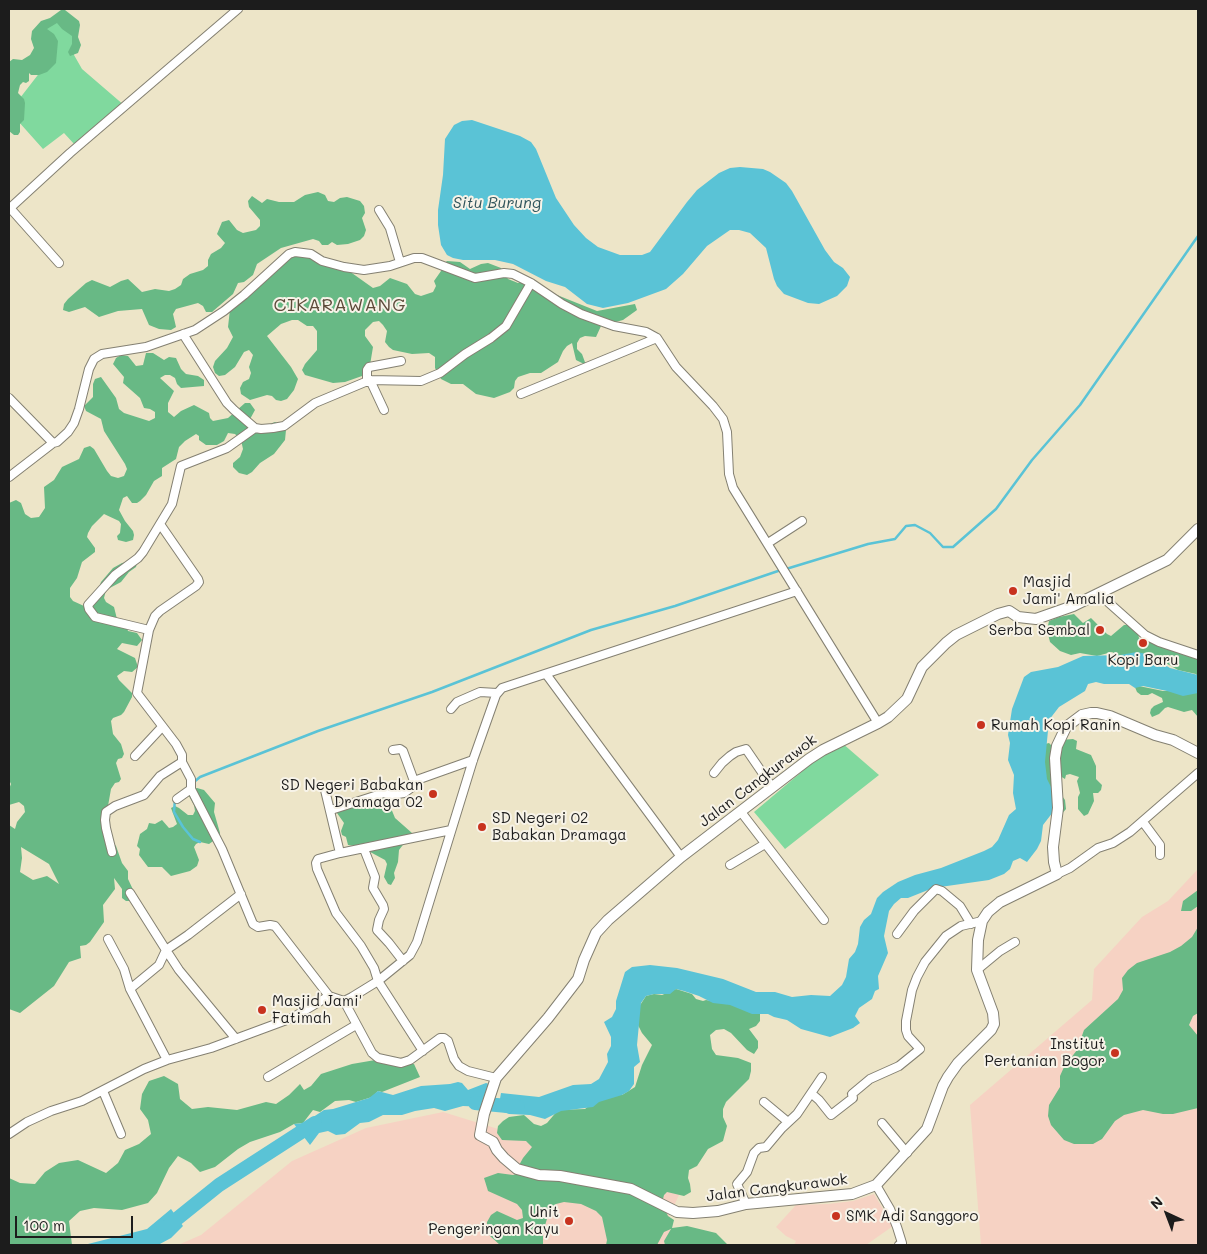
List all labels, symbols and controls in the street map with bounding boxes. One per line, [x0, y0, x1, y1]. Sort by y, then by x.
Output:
water label: Situ Burung [453, 193, 541, 213]
district label: CIKARAWANG [272, 294, 408, 316]
place label: Masjid Jami' Amalia [1023, 573, 1115, 608]
marker: Masjid Jami' Amalia [1007, 585, 1019, 597]
place label: Serba Sembal [989, 621, 1090, 639]
marker: Serba Sembal [1094, 624, 1106, 636]
marker: Kopi Baru [1137, 637, 1149, 649]
place label: Kopi Baru [1107, 651, 1179, 669]
place label: Rumah Kopi Ranin [991, 716, 1120, 734]
marker: Rumah Kopi Ranin [975, 719, 987, 731]
street label: Jalan Cangkurawok [696, 731, 820, 831]
place label: SD Negeri Babakan Dramaga 02 [281, 776, 423, 811]
marker: SD Negeri Babakan Dramaga 02 [427, 788, 439, 800]
place label: SD Negeri 02 Babakan Dramaga [492, 809, 627, 844]
marker: SD Negeri 02 Babakan Dramaga [476, 821, 488, 833]
place label: Masjid Jami' Fatimah [272, 992, 362, 1027]
marker: Masjid Jami' Fatimah [256, 1004, 268, 1016]
place label: Institut Pertanian Bogor [984, 1035, 1105, 1070]
marker: Institut Pertanian Bogor [1109, 1047, 1121, 1059]
street label: Jalan Cangkurawok [705, 1170, 849, 1206]
north arrow [1142, 1189, 1192, 1239]
text: N [1146, 1192, 1167, 1213]
place label: Unit Pengeringan Kayu [428, 1203, 559, 1238]
scale bar [18, 1206, 135, 1238]
place label: SMK Adi Sanggoro [846, 1207, 978, 1225]
marker: SMK Adi Sanggoro [830, 1210, 842, 1222]
text: 100 m [23, 1215, 65, 1235]
marker: Unit Pengeringan Kayu [563, 1215, 575, 1227]

